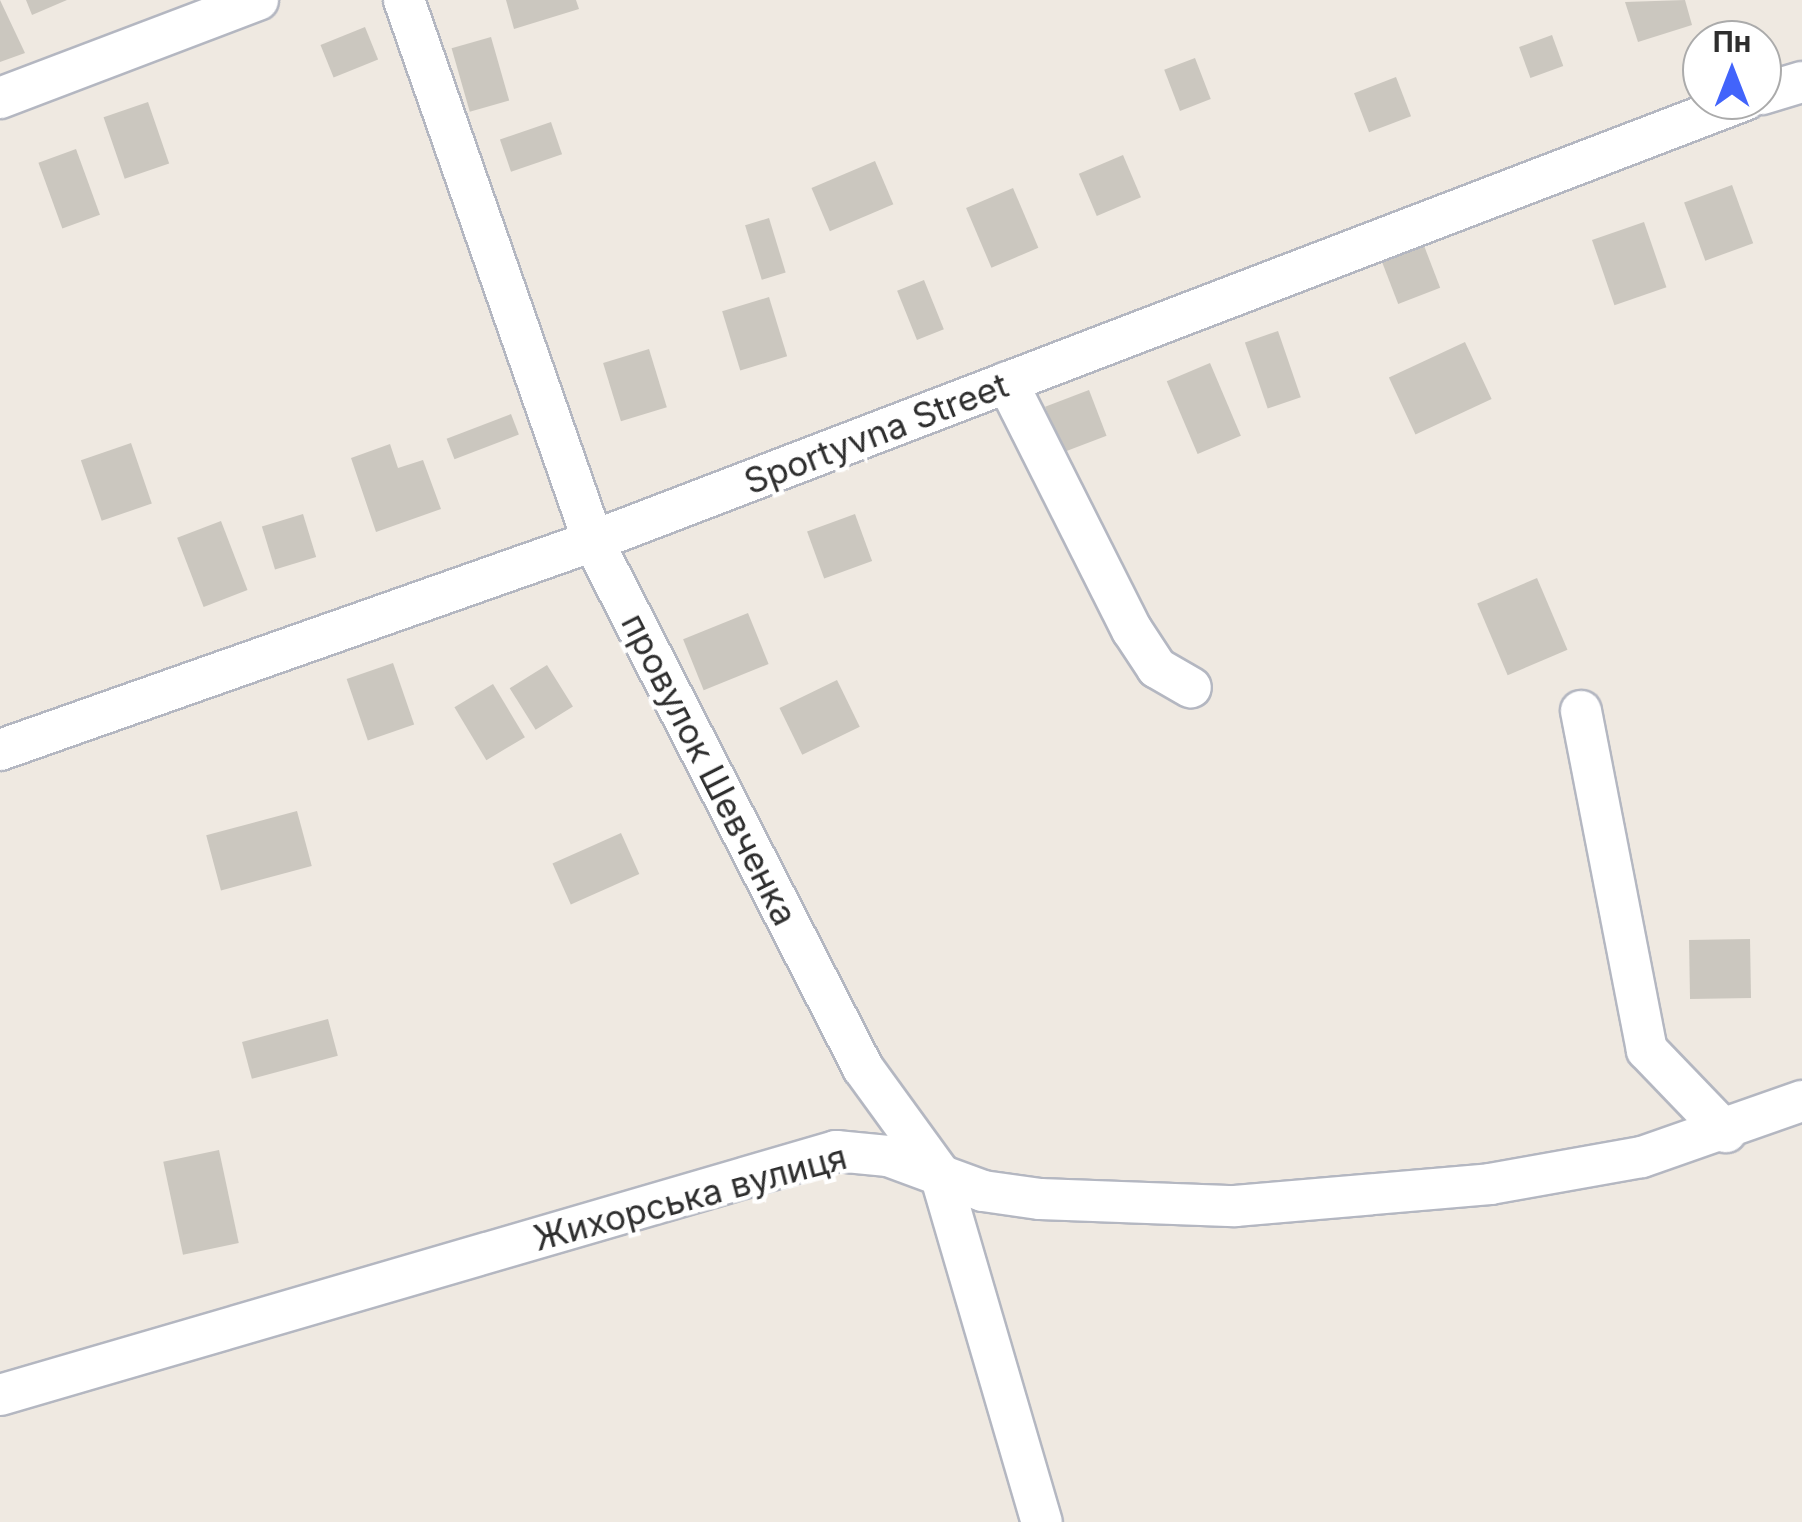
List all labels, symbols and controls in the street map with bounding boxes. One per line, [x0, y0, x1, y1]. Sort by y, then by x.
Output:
north arrow [1682, 20, 1782, 120]
text: Пн [1713, 25, 1751, 59]
street label: Sportyvna Street [738, 363, 1014, 503]
street label: провулок Шевченка [613, 606, 807, 932]
street label: Жихорська вулиця [529, 1135, 851, 1259]

